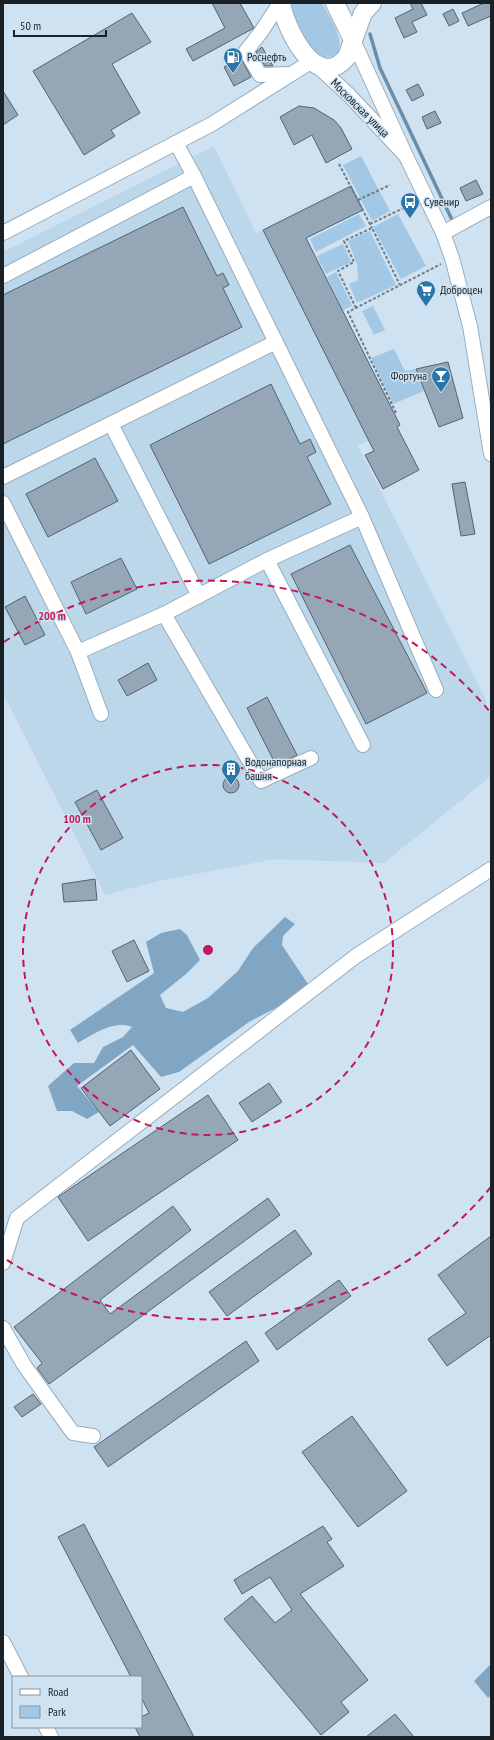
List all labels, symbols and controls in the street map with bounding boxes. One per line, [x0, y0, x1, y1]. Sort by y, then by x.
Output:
scale bar [14, 12, 106, 38]
text: 50 m [20, 18, 41, 33]
fuel station icon: Роснефть [222, 46, 244, 74]
place label: Роснефть [247, 49, 287, 64]
street label: Московская улица [328, 75, 393, 140]
bus stop icon: Сувенир [399, 191, 421, 219]
place label: Сувенир [424, 194, 459, 209]
supermarket icon: Доброцен [415, 279, 437, 307]
place label: Доброцен [440, 282, 483, 297]
bar icon: Фортуна [430, 365, 452, 393]
place label: Фортуна [391, 368, 427, 383]
text: 200 m [38, 608, 66, 623]
place label: Водонапорная башня [245, 754, 307, 783]
building icon: Водонапорная башня [220, 758, 242, 786]
text: 100 m [63, 811, 91, 826]
centre of rings [201, 943, 215, 957]
legend [12, 1676, 142, 1728]
text: Road [48, 1684, 68, 1699]
text: Park [48, 1704, 66, 1719]

